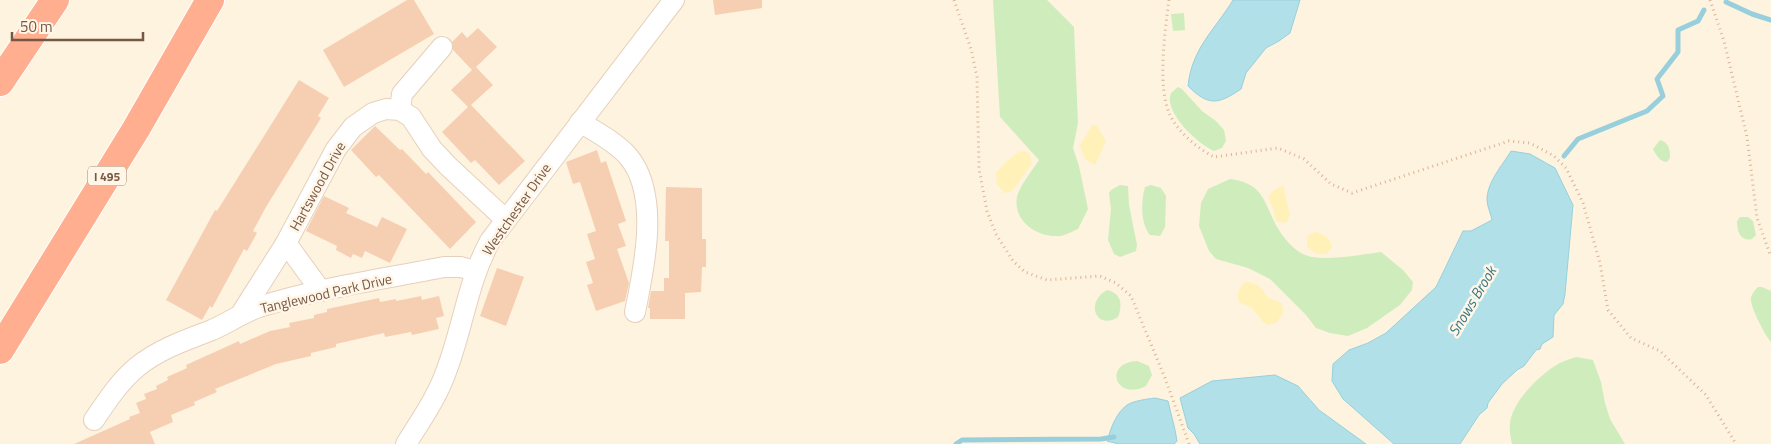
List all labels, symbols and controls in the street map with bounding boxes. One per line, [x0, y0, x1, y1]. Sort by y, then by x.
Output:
scale bar [12, 10, 144, 42]
text: 50 m [20, 15, 53, 38]
street label: Hartswood Drive [284, 138, 350, 234]
street label: Westchester Drive [476, 159, 556, 259]
road number: I 495 [88, 167, 126, 186]
water label: Snows Brook [1442, 260, 1503, 340]
street label: Tanglewood Park Drive [258, 268, 394, 318]

